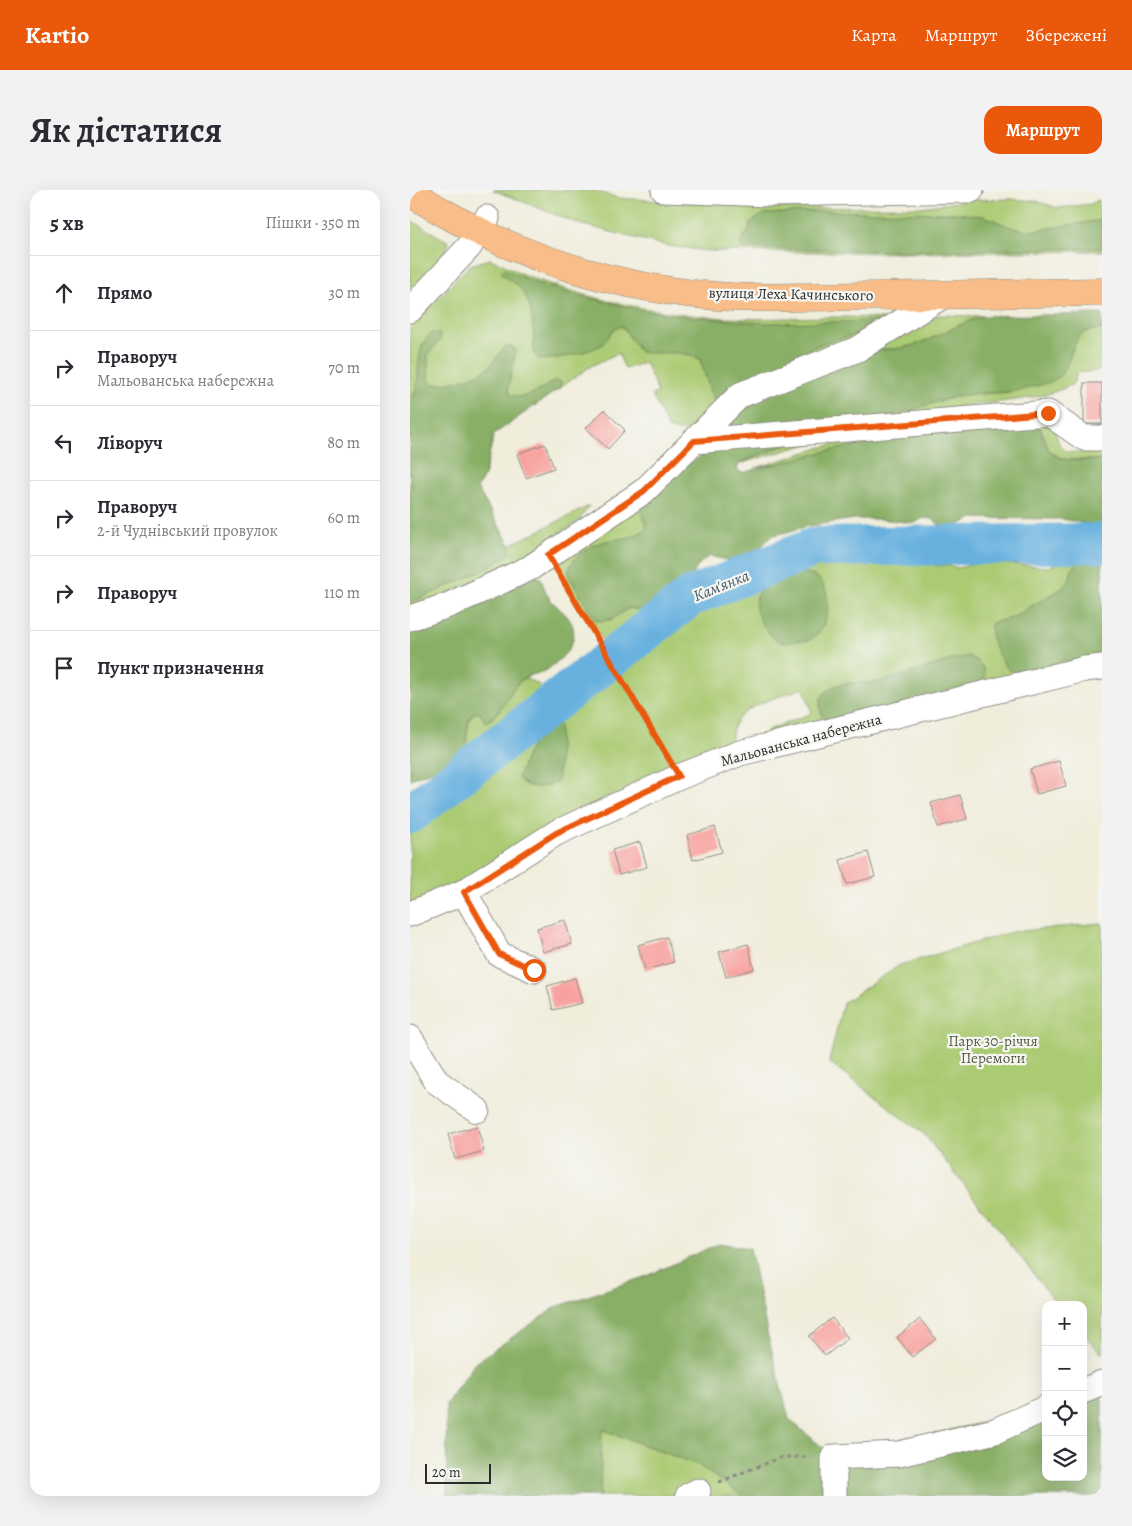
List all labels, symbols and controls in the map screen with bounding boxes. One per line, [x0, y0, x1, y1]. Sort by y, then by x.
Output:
text: Kartio [25, 19, 89, 51]
text: Карта [851, 23, 897, 47]
text: Маршрут [925, 23, 998, 47]
text: Збережені [1026, 23, 1107, 47]
text: Як дістатися [30, 106, 222, 154]
button: Маршрут [984, 106, 1102, 154]
text: 5 хв [50, 209, 84, 237]
text: Пішки · 350 m [265, 212, 360, 234]
icon: ahead [50, 279, 78, 307]
text: Прямо [97, 280, 152, 306]
text: 30 m [328, 282, 360, 304]
street label: вулиця Леха Качинського [708, 283, 874, 305]
text: Праворуч [97, 344, 177, 370]
icon: right [50, 354, 78, 382]
text: 70 m [328, 357, 360, 379]
text: Мальованська набережна [97, 370, 274, 392]
route end [1037, 402, 1060, 425]
icon: left [50, 429, 78, 457]
text: Ліворуч [97, 430, 163, 456]
text: 80 m [327, 432, 360, 454]
text: Праворуч [97, 494, 177, 520]
icon: right [50, 504, 78, 532]
text: 60 m [328, 507, 360, 529]
text: 2-й Чуднівський провулок [97, 520, 278, 542]
water label: Кам'янка [690, 565, 753, 607]
icon: right [50, 579, 78, 607]
text: Праворуч [97, 580, 177, 606]
text: 110 m [324, 582, 360, 604]
icon: arrive [50, 654, 78, 682]
text: Пункт призначення [97, 655, 264, 681]
street label: Мальованська набережна [718, 709, 884, 771]
route start [523, 959, 546, 982]
park label: Парк 30-річчя Перемоги [948, 1031, 1038, 1068]
map controls [1042, 1301, 1087, 1481]
button: + [1042, 1301, 1087, 1346]
button: − [1042, 1346, 1087, 1391]
button: locate [1042, 1391, 1087, 1436]
button: layers [1042, 1436, 1087, 1481]
scale bar [425, 1461, 491, 1484]
text: 20 m [432, 1463, 461, 1482]

